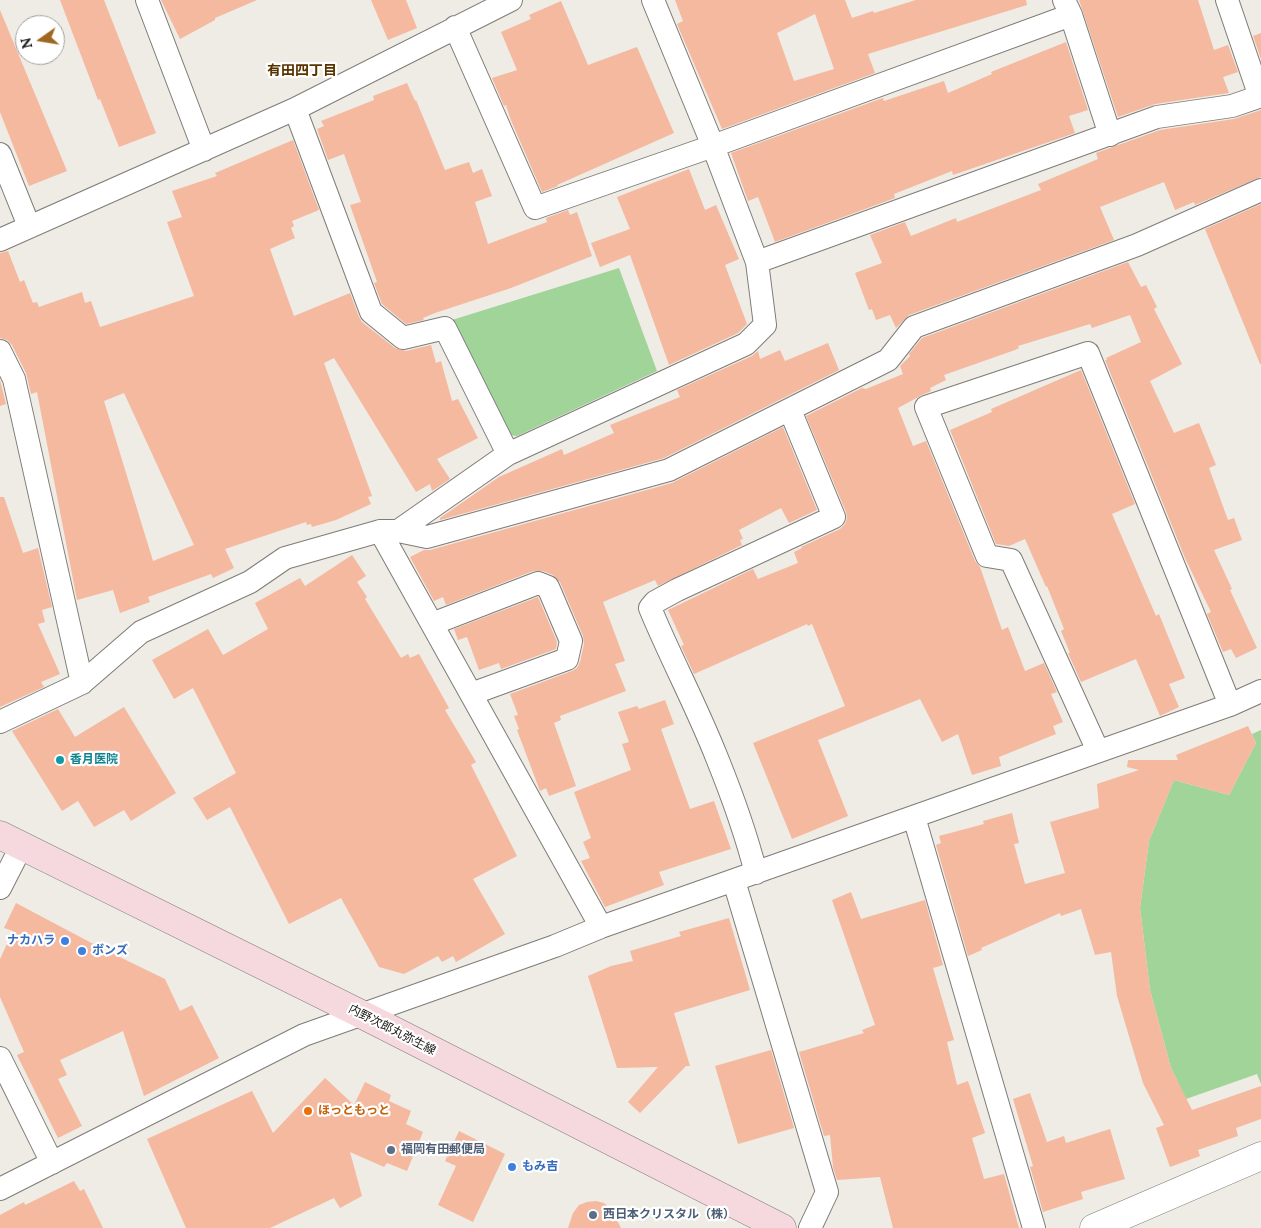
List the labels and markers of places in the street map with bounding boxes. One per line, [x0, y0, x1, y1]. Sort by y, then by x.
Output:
place label: 香月医院 [70, 753, 118, 767]
marker: 香月医院 [54, 754, 66, 766]
place label: ナカハラ [7, 934, 55, 948]
marker: ナカハラ [59, 935, 71, 947]
place label: ボンズ [92, 944, 128, 958]
marker: ボンズ [76, 945, 88, 957]
place label: ほっともっと [318, 1104, 390, 1118]
marker: ほっともっと [302, 1105, 314, 1117]
place label: 福岡有田郵便局 [401, 1143, 485, 1157]
marker: 福岡有田郵便局 [385, 1144, 397, 1156]
place label: もみ吉 [522, 1160, 558, 1174]
marker: もみ吉 [506, 1161, 518, 1173]
place label: 西日本クリスタル（株） [603, 1208, 735, 1222]
marker: 西日本クリスタル（株） [587, 1209, 599, 1221]

